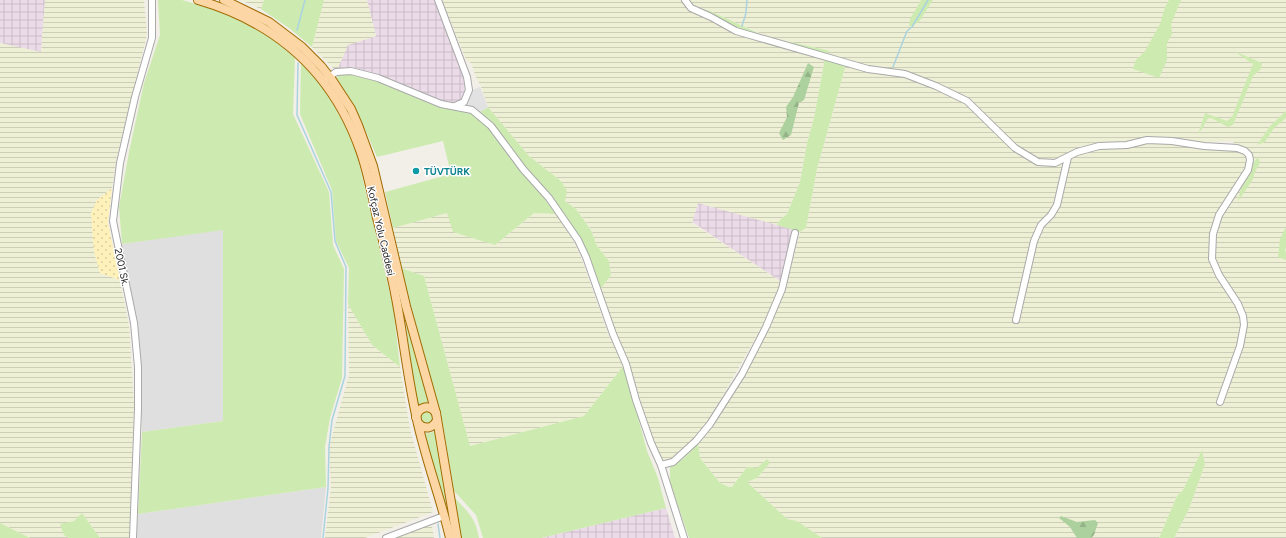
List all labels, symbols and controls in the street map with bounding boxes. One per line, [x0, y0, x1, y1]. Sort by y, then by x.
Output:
place label: TÜVTÜRK [424, 165, 470, 178]
marker: TÜVTÜRK [411, 166, 421, 176]
street label: Kofçaz Yolu Caddesi [364, 185, 398, 277]
street label: 2001 Sk. [112, 247, 132, 287]

